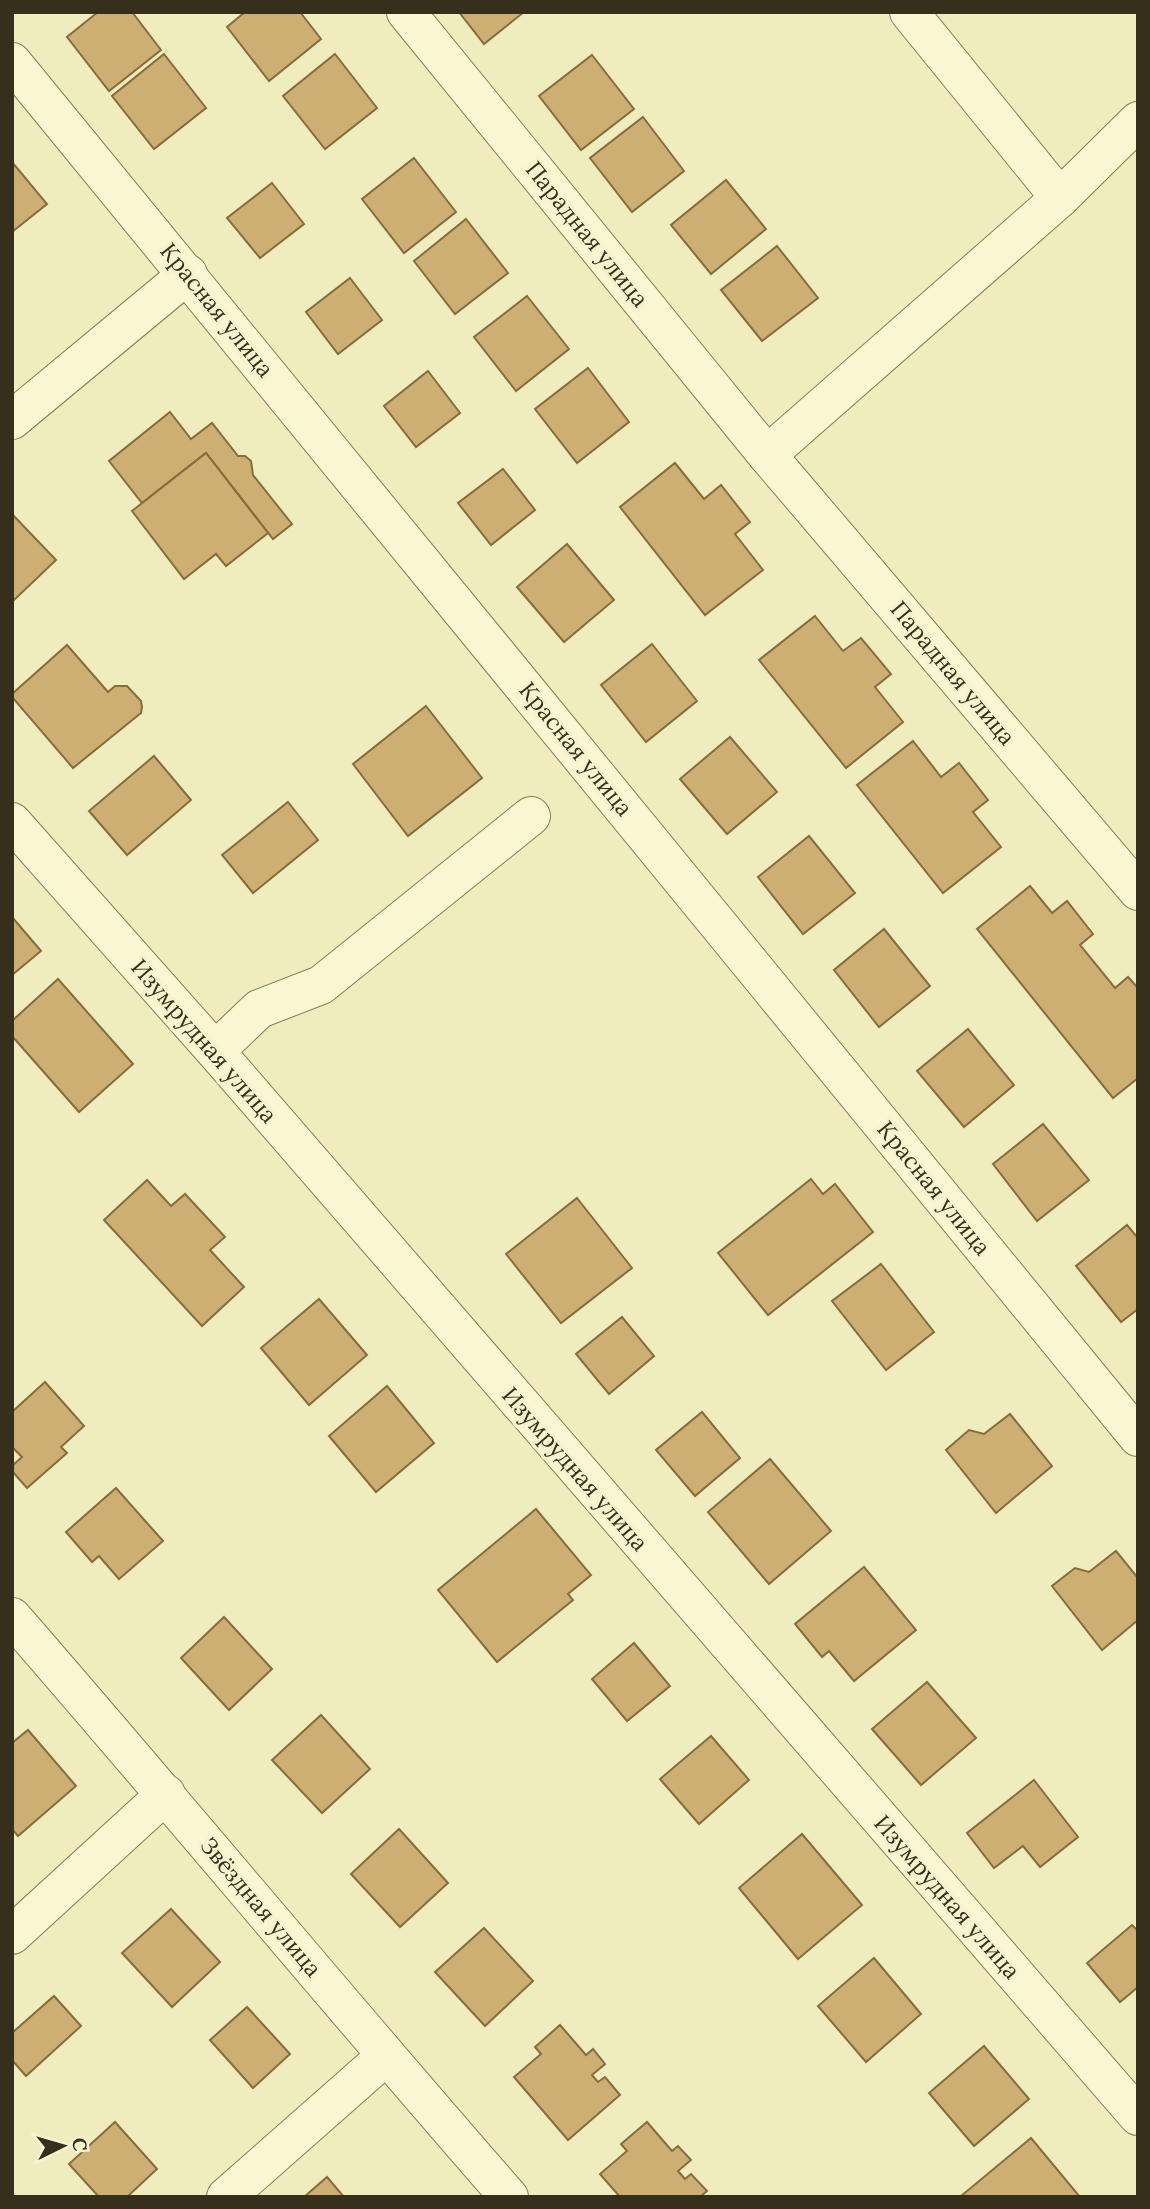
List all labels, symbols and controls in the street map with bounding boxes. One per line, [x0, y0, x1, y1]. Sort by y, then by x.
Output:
street label: Парадная улица [520, 155, 655, 313]
street label: Красная улица [154, 237, 280, 383]
street label: Парадная улица [885, 595, 1022, 751]
street label: Красная улица [513, 676, 639, 822]
street label: Изумрудная улица [125, 953, 284, 1129]
street label: Красная улица [871, 1115, 997, 1261]
street label: Изумрудная улица [496, 1381, 655, 1557]
street label: Изумрудная улица [868, 1809, 1027, 1985]
street label: Звёздная улица [194, 1831, 328, 1983]
north arrow [28, 2111, 98, 2181]
text: С [67, 2137, 92, 2152]

